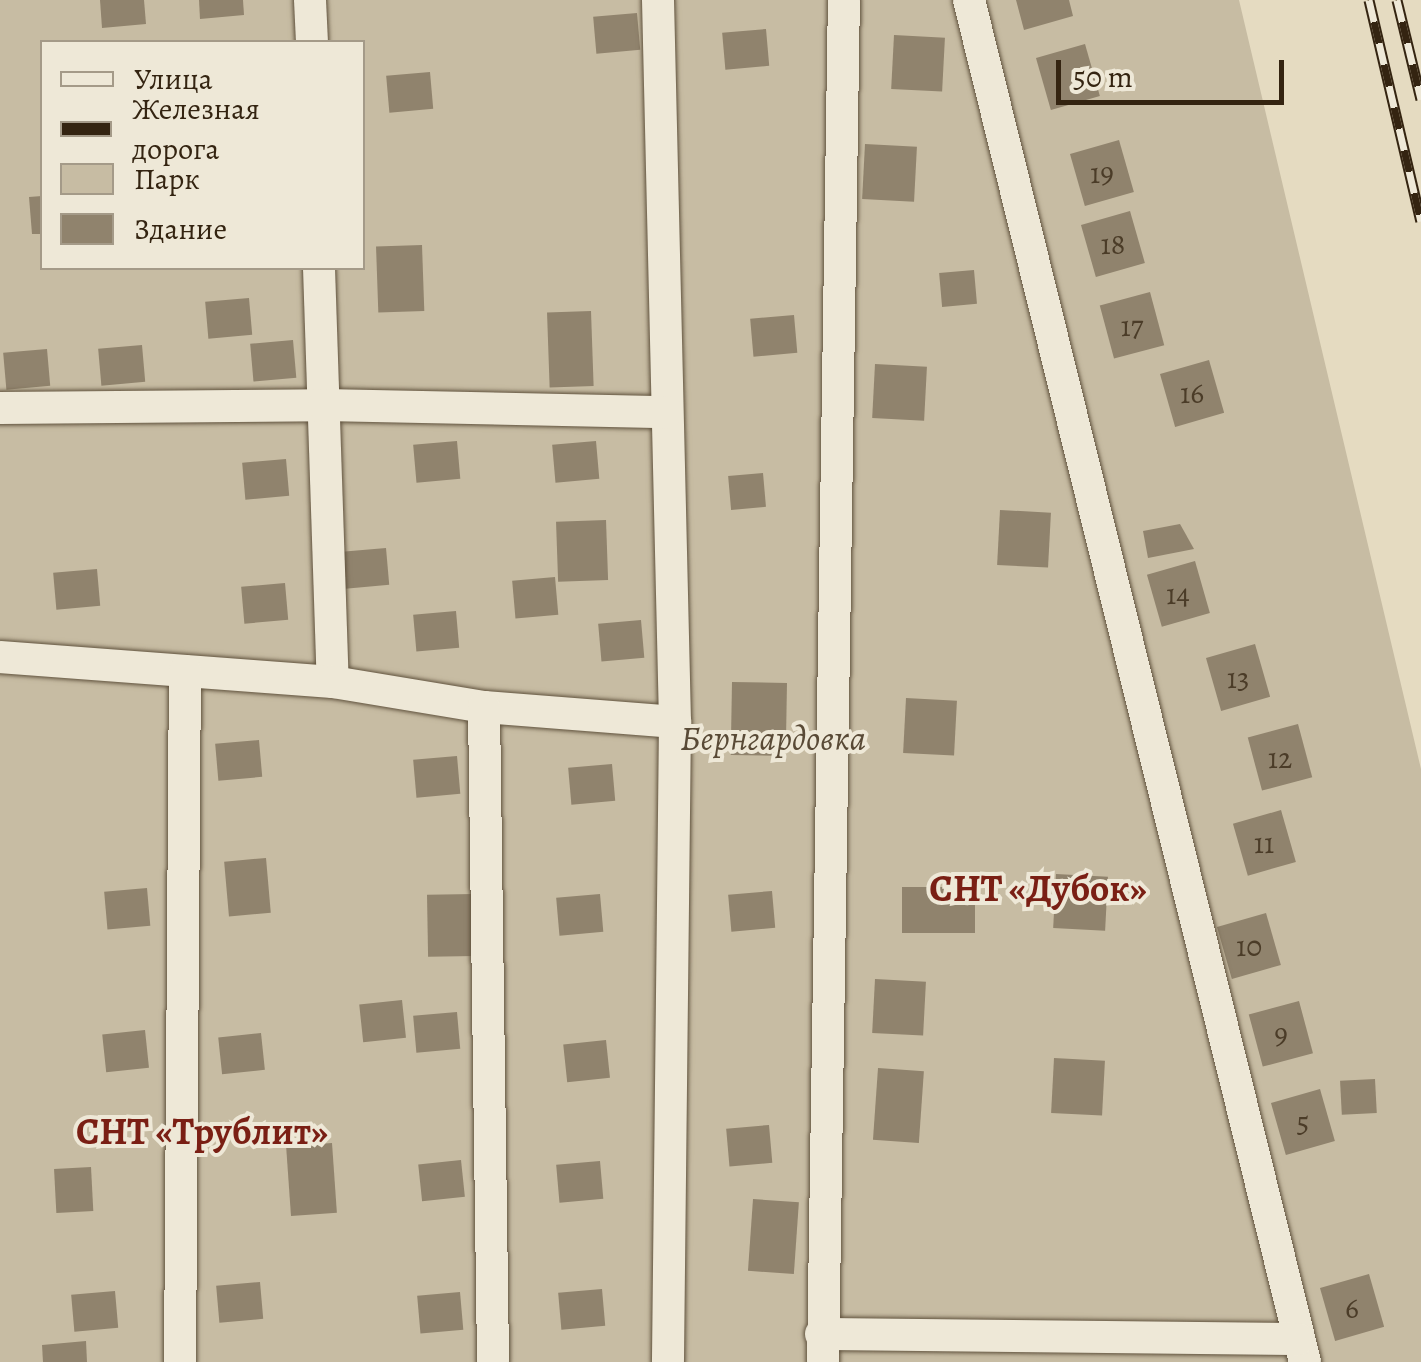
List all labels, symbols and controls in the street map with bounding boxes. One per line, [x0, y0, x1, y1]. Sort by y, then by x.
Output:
legend [40, 40, 365, 270]
scale bar [1061, 40, 1288, 102]
text: 50 m [1073, 57, 1133, 97]
text: Улица [134, 59, 213, 99]
text: Железная дорога [132, 89, 260, 169]
house number: 19 [1090, 155, 1114, 191]
text: Парк [134, 159, 200, 199]
text: Здание [134, 209, 227, 249]
house number: 18 [1101, 226, 1125, 262]
house number: 17 [1121, 308, 1143, 344]
house number: 16 [1180, 375, 1204, 411]
house number: 14 [1166, 576, 1190, 612]
house number: 13 [1227, 660, 1249, 696]
park label: Бернгардовка [680, 717, 866, 759]
house number: 12 [1268, 740, 1292, 776]
house number: 11 [1254, 825, 1274, 861]
district label: СНТ «Дубок» [929, 866, 1147, 912]
house number: 10 [1236, 928, 1262, 964]
house number: 9 [1274, 1016, 1288, 1052]
house number: 5 [1297, 1104, 1309, 1140]
district label: СНТ «Трублит» [76, 1109, 328, 1155]
house number: 6 [1345, 1290, 1359, 1326]

